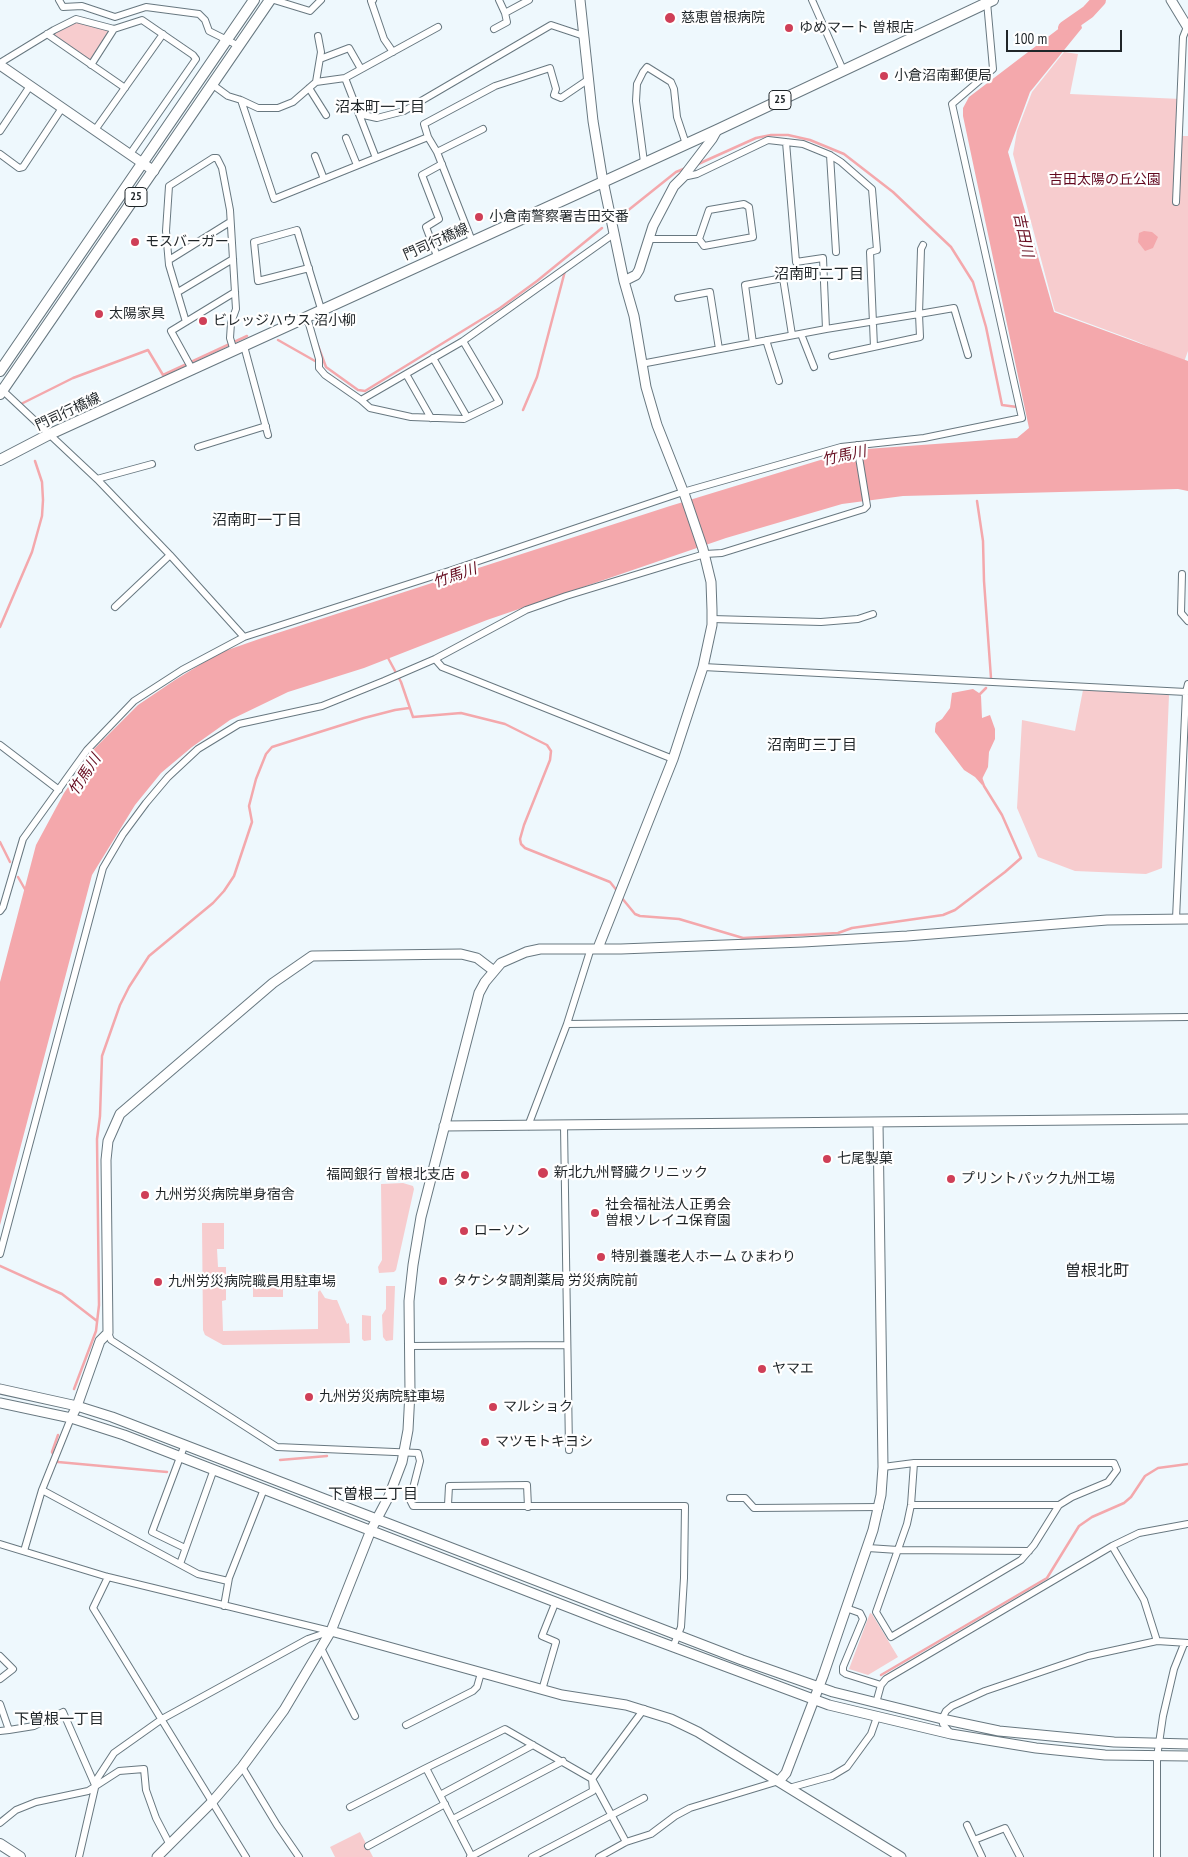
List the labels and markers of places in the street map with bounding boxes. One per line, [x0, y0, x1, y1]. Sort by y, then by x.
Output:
place label: 慈恵曽根病院 [681, 10, 765, 26]
marker: 慈恵曽根病院 [663, 11, 677, 25]
place label: ゆめマート 曽根店 [799, 20, 914, 36]
marker: ゆめマート 曽根店 [783, 22, 795, 34]
place label: 小倉沼南郵便局 [894, 68, 992, 84]
marker: 小倉沼南郵便局 [878, 70, 890, 82]
place label: 小倉南警察署吉田交番 [489, 209, 629, 225]
marker: 小倉南警察署吉田交番 [473, 211, 485, 223]
place label: モスバーガー [145, 234, 229, 250]
marker: モスバーガー [129, 236, 141, 248]
place label: 太陽家具 [109, 306, 165, 322]
marker: 太陽家具 [93, 308, 105, 320]
place label: ビレッジハウス 沼小柳 [213, 313, 356, 329]
marker: ビレッジハウス 沼小柳 [197, 315, 209, 327]
place label: 七尾製菓 [837, 1151, 893, 1167]
marker: 七尾製菓 [821, 1153, 833, 1165]
place label: 新北九州腎臓クリニック [554, 1165, 708, 1181]
marker: 新北九州腎臓クリニック [536, 1166, 550, 1180]
place label: 福岡銀行 曽根北支店 [326, 1167, 455, 1183]
marker: 福岡銀行 曽根北支店 [459, 1169, 471, 1181]
place label: プリントパック九州工場 [961, 1171, 1115, 1187]
marker: プリントパック九州工場 [945, 1173, 957, 1185]
place label: 九州労災病院単身宿舎 [155, 1187, 295, 1203]
marker: 九州労災病院単身宿舎 [139, 1189, 151, 1201]
place label: 社会福祉法人正勇会 曽根ソレイユ保育園 [605, 1197, 731, 1230]
marker: 社会福祉法人正勇会 曽根ソレイユ保育園 [589, 1207, 601, 1219]
place label: ローソン [474, 1223, 530, 1239]
marker: ローソン [458, 1225, 470, 1237]
place label: 特別養護老人ホーム ひまわり [611, 1249, 796, 1265]
marker: 特別養護老人ホーム ひまわり [595, 1251, 607, 1263]
place label: タケシタ調剤薬局 労災病院前 [453, 1273, 638, 1289]
place label: 九州労災病院職員用駐車場 [168, 1274, 336, 1290]
marker: タケシタ調剤薬局 労災病院前 [437, 1275, 449, 1287]
marker: 九州労災病院職員用駐車場 [152, 1276, 164, 1288]
place label: ヤマエ [772, 1361, 814, 1377]
marker: ヤマエ [756, 1363, 768, 1375]
place label: 九州労災病院駐車場 [319, 1389, 445, 1405]
marker: 九州労災病院駐車場 [303, 1391, 315, 1403]
place label: マルショク [503, 1399, 573, 1415]
marker: マルショク [487, 1401, 499, 1413]
place label: マツモトキヨシ [495, 1434, 593, 1450]
marker: マツモトキヨシ [479, 1436, 491, 1448]

